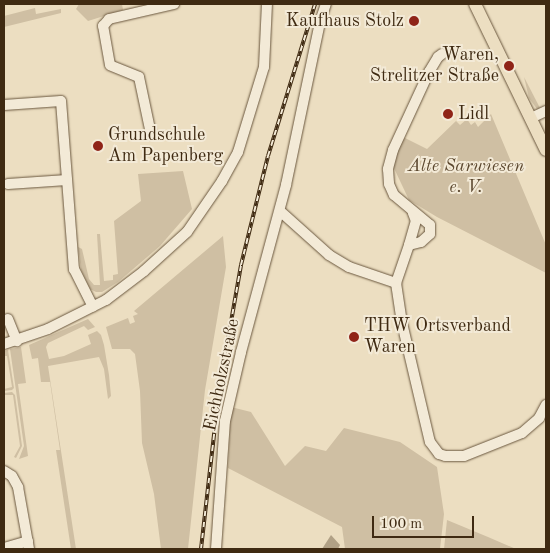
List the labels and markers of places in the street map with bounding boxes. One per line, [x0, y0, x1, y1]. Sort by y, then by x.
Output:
place label: Kaufhaus Stolz [286, 10, 404, 32]
marker: Kaufhaus Stolz [408, 15, 420, 27]
place label: Waren, Strelitzer Straße [370, 45, 499, 88]
marker: Waren, Strelitzer Straße [503, 60, 515, 72]
place label: Lidl [458, 103, 489, 125]
marker: Lidl [442, 108, 454, 120]
place label: Grundschule Am Papenberg [108, 125, 223, 168]
marker: Grundschule Am Papenberg [92, 140, 104, 152]
place label: THW Ortsverband Waren [364, 316, 511, 358]
marker: THW Ortsverband Waren [348, 331, 360, 343]

